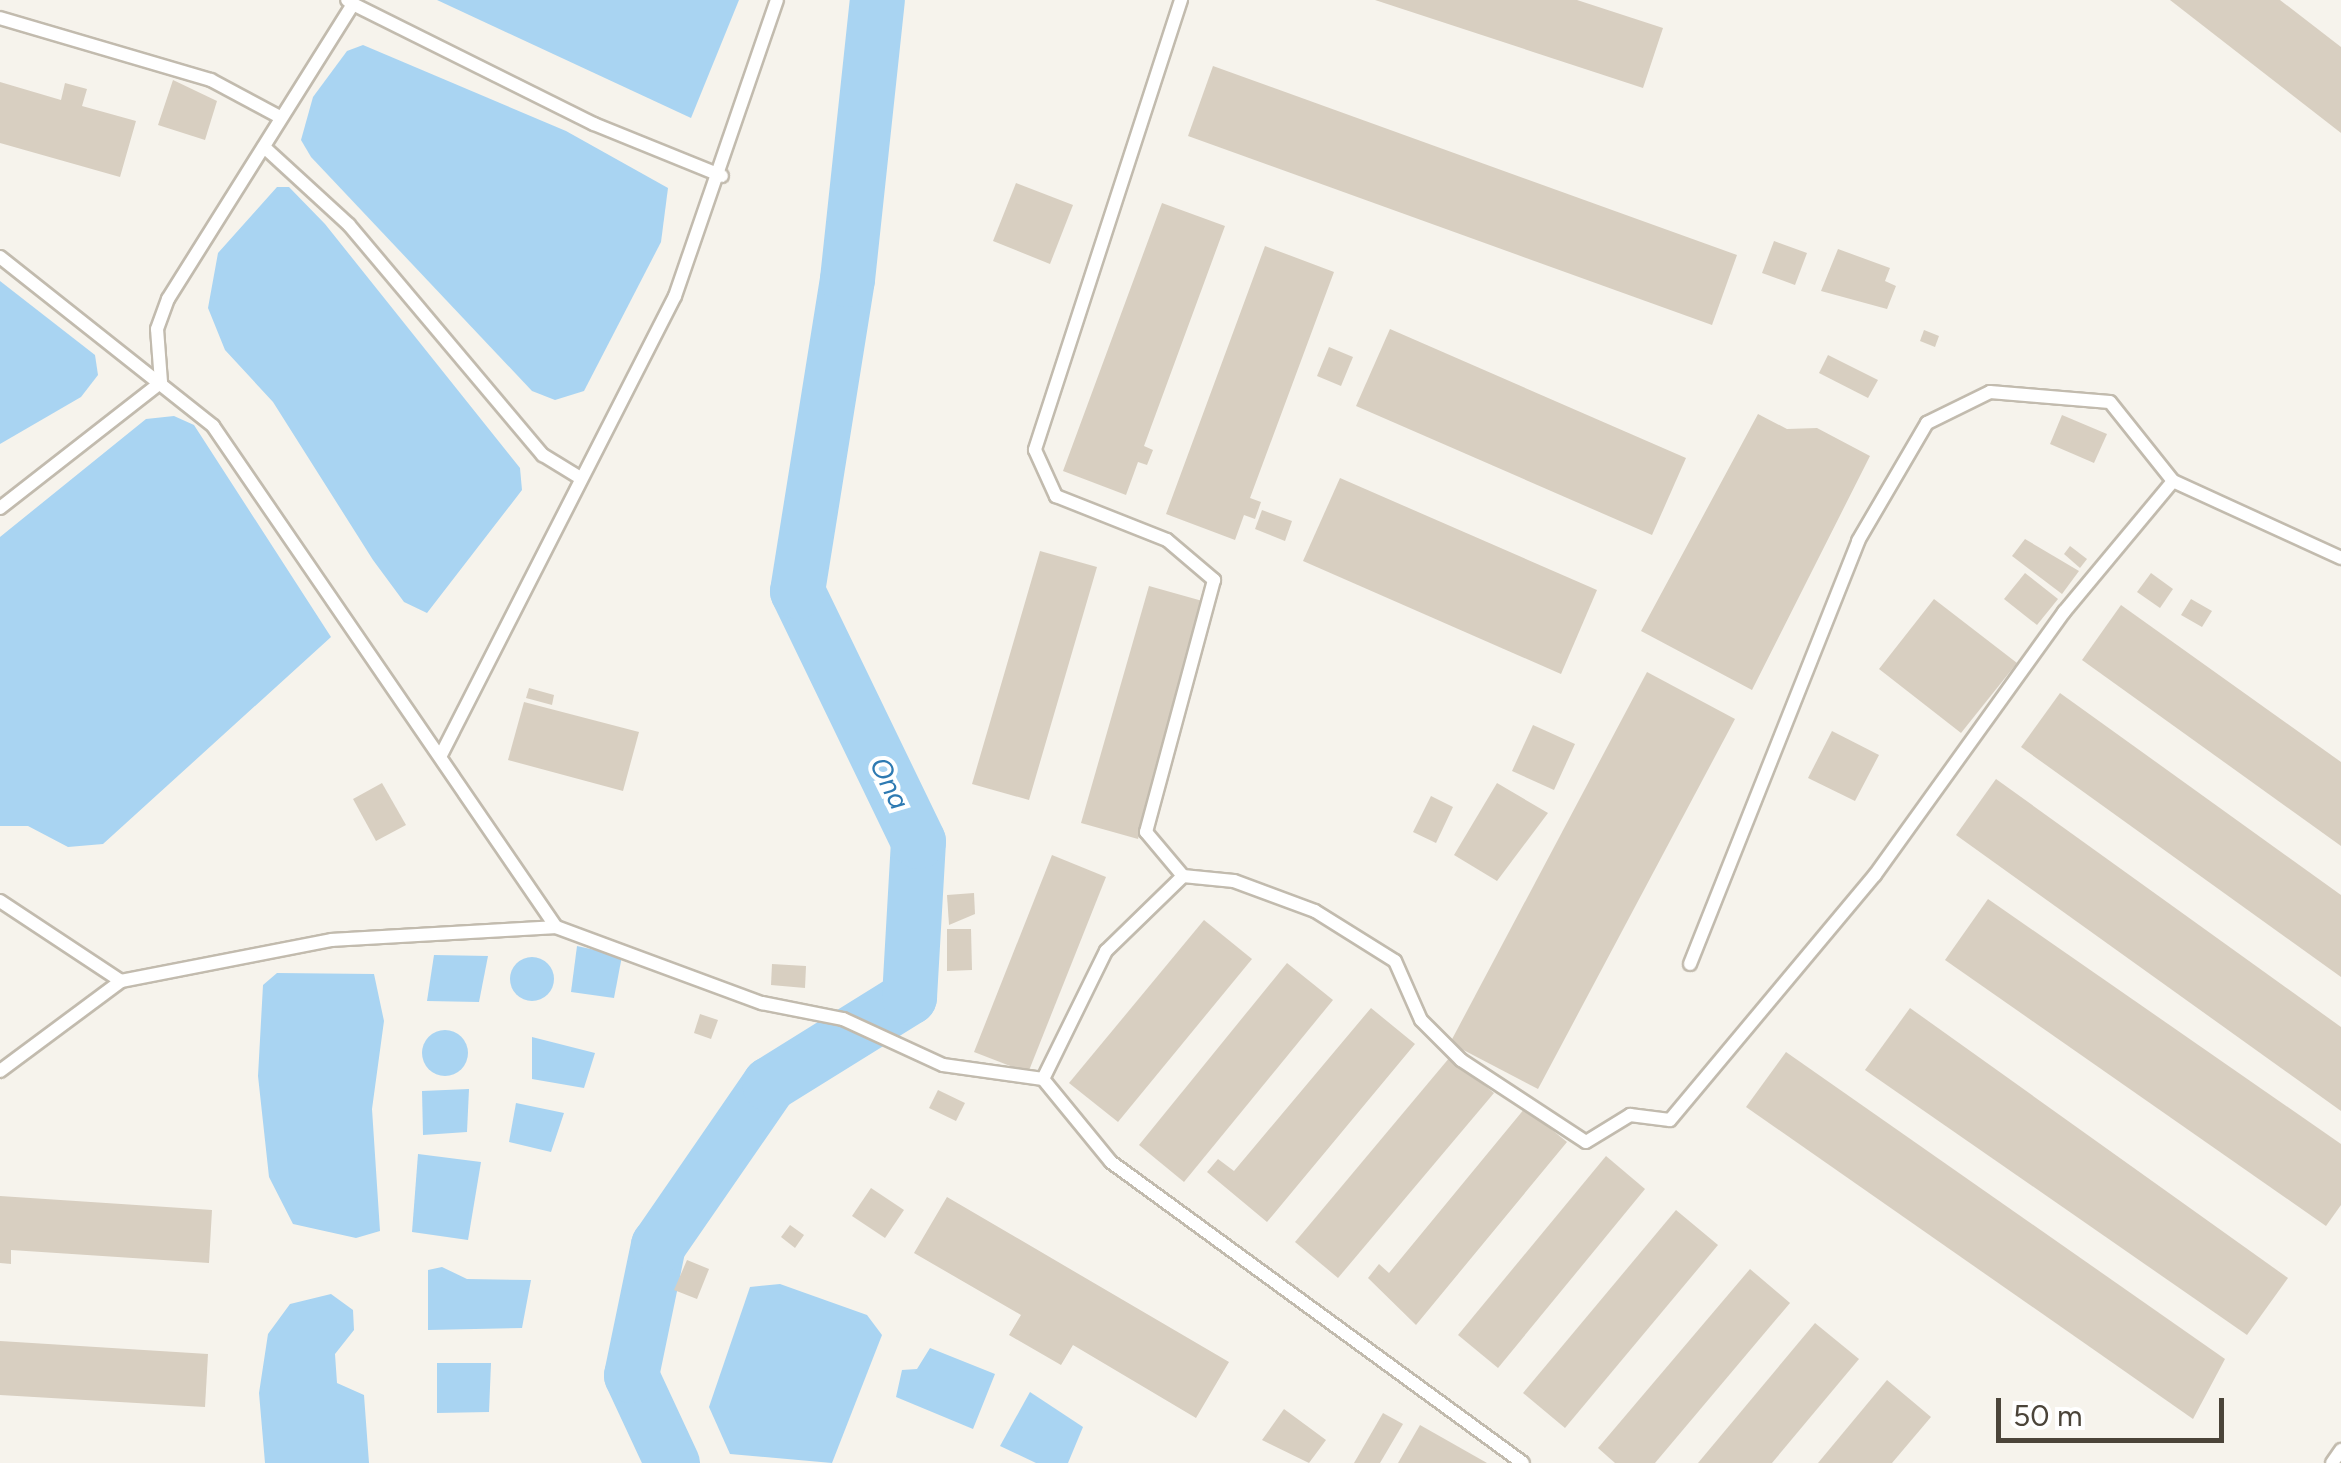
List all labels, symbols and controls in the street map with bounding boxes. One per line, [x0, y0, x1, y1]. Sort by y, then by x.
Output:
water label: Ona [863, 751, 917, 815]
scale bar [2001, 1378, 2228, 1440]
text: 50 m [2013, 1397, 2082, 1434]

